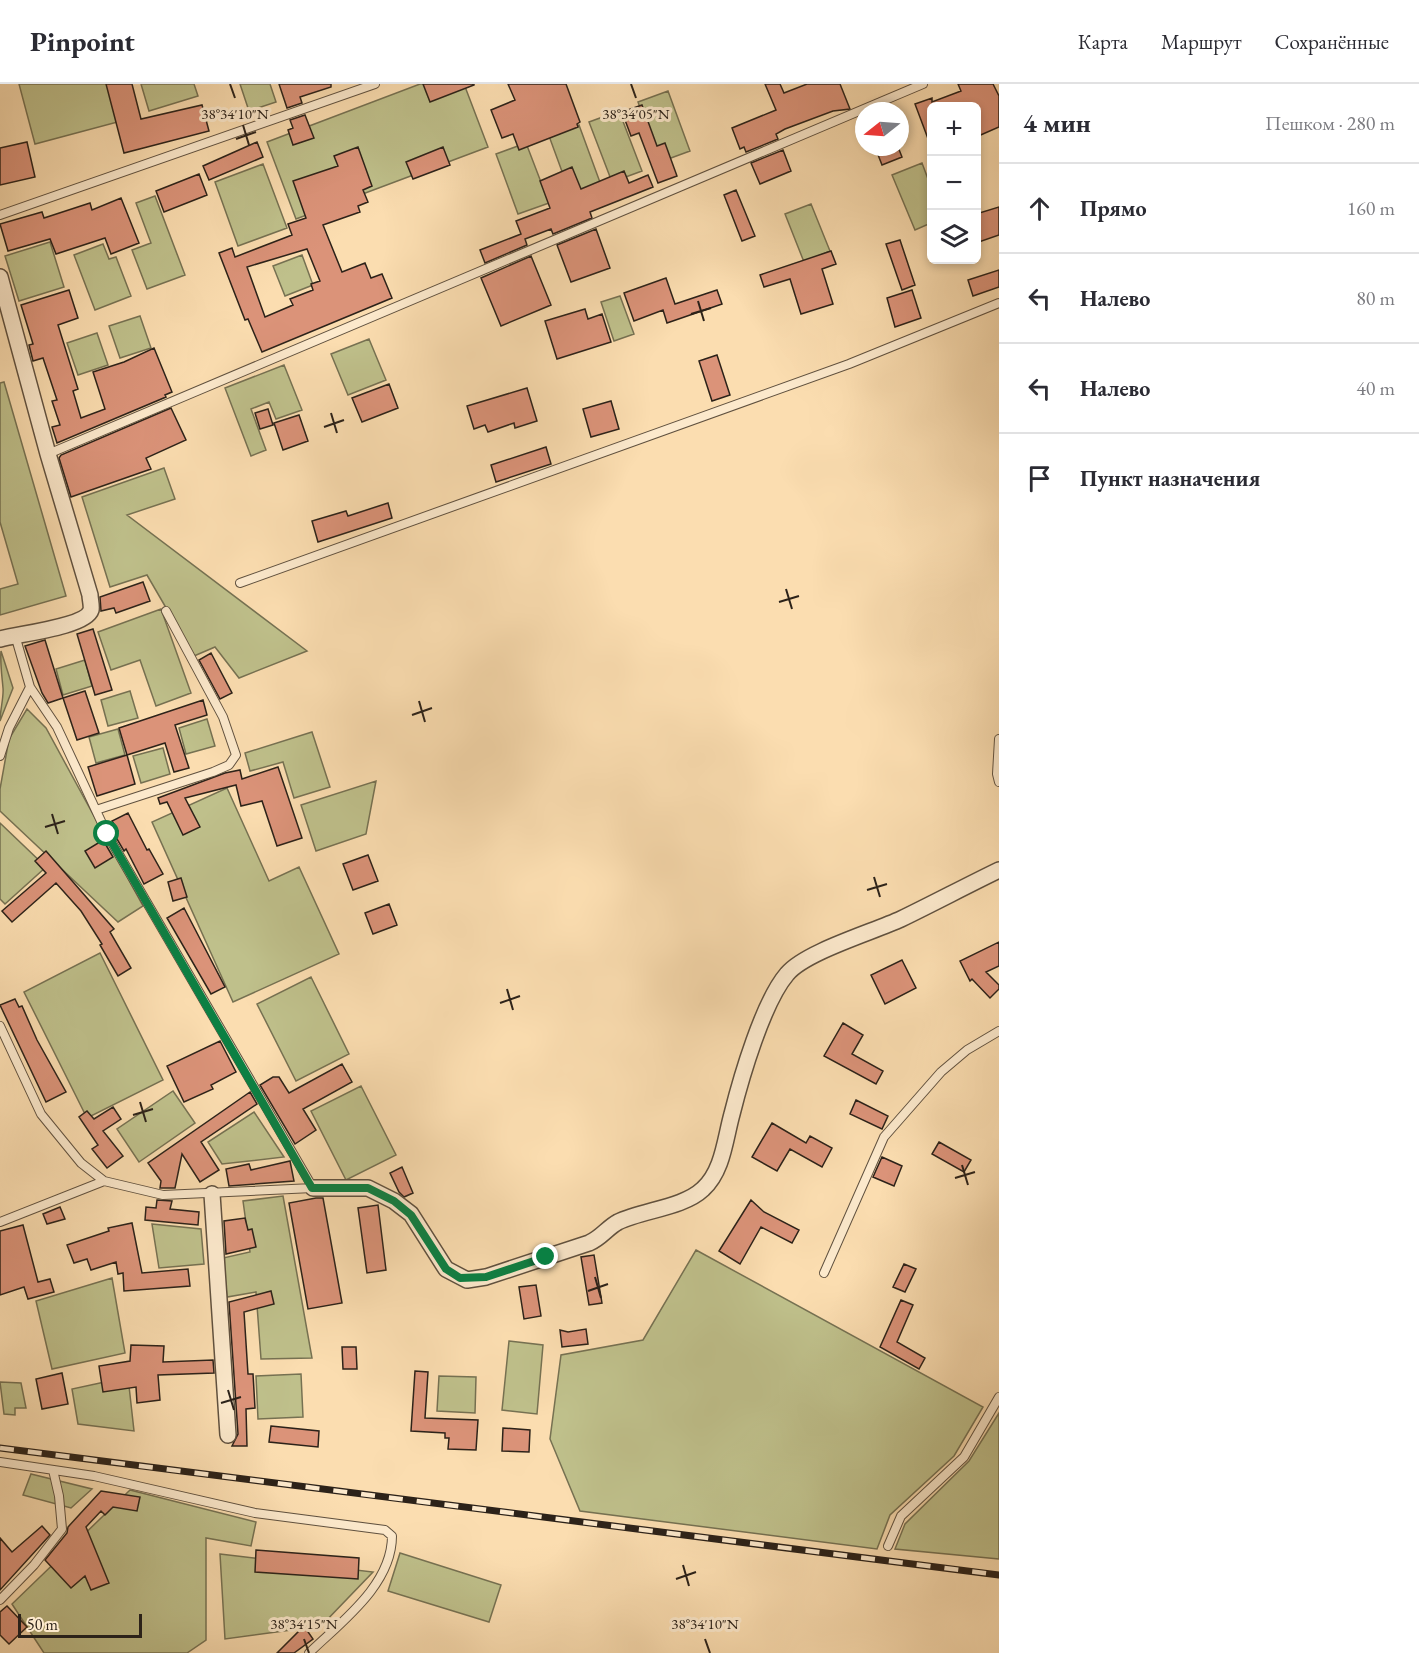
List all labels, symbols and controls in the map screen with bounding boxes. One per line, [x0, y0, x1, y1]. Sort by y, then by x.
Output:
text: Pinpoint [30, 23, 135, 59]
text: Карта [1078, 28, 1128, 55]
text: Маршрут [1161, 28, 1242, 55]
text: Сохранённые [1275, 28, 1389, 55]
north arrow [855, 102, 909, 156]
map controls [927, 102, 981, 264]
button: + [927, 102, 981, 156]
text: 38°34'10"N [201, 104, 269, 123]
text: 38°34'05"N [602, 104, 670, 123]
text: 4 мин [1023, 106, 1091, 140]
text: Пешком · 280 m [1265, 110, 1395, 136]
button: − [927, 156, 981, 210]
icon: ahead [1023, 192, 1056, 225]
text: Прямо [1080, 194, 1147, 223]
text: 160 m [1347, 195, 1395, 221]
button: layers [927, 210, 981, 264]
icon: left [1023, 282, 1056, 315]
text: Налево [1080, 284, 1150, 313]
text: 80 m [1356, 285, 1395, 311]
icon: left [1023, 372, 1056, 405]
text: Налево [1080, 374, 1150, 403]
text: 40 m [1356, 375, 1395, 401]
icon: arrive [1023, 462, 1056, 495]
text: Пункт назначения [1080, 464, 1260, 493]
route start [93, 820, 119, 846]
route end [532, 1243, 558, 1269]
scale bar [18, 1611, 142, 1638]
text: 50 m [27, 1614, 58, 1635]
text: 38°34'15"N [270, 1614, 338, 1633]
text: 38°34'10"N [671, 1614, 739, 1633]

